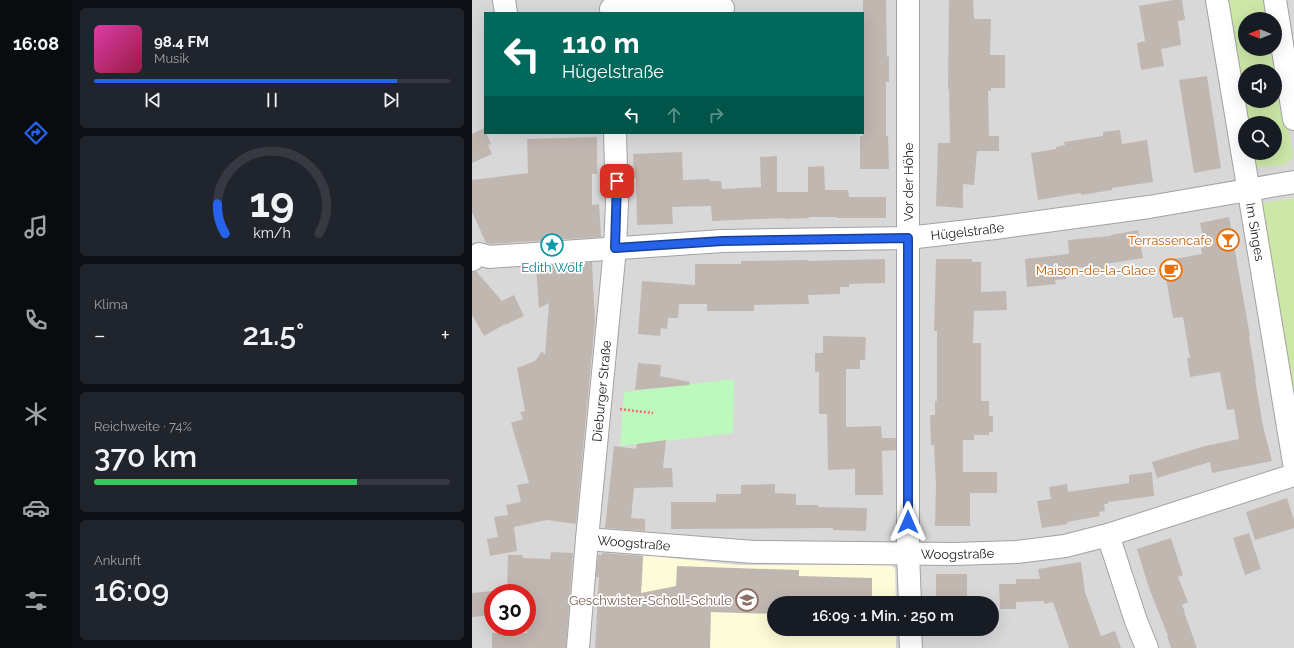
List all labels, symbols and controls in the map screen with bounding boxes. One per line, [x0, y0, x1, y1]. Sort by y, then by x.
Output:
north arrow [1238, 12, 1282, 56]
map controls [1238, 12, 1282, 160]
text: 110 m [562, 27, 640, 60]
icon: left [496, 28, 548, 80]
text: 16:08 [13, 33, 59, 54]
text: 98.4 FM [154, 33, 209, 51]
text: Musik [154, 51, 189, 66]
text: Hügelstraße [562, 61, 664, 82]
button: sound [1238, 64, 1282, 108]
icon: previous [142, 89, 164, 111]
icon: pause [261, 89, 283, 111]
icon: next [380, 89, 402, 111]
icon: left [621, 104, 643, 126]
icon: ahead [663, 104, 685, 126]
icon: right [705, 104, 727, 126]
button: search [1238, 116, 1282, 160]
icon: directions [22, 119, 50, 147]
street label: Vor der Höhe [901, 142, 916, 222]
pin [600, 164, 634, 198]
icon: arrive [606, 170, 628, 192]
text: 19 [249, 178, 295, 227]
street label: Im Singes [1243, 202, 1268, 262]
icon: music [22, 213, 50, 241]
street label: Hügelstraße [930, 219, 1005, 243]
text: km/h [253, 225, 291, 241]
bar icon: Terrassencafe [1215, 227, 1241, 253]
place icon: Edith Wolf [539, 232, 565, 258]
place label: Terrassencafe [1128, 233, 1212, 248]
cafe icon: Maison-de-la-Glace [1158, 257, 1184, 283]
place label: Edith Wolf [521, 260, 584, 275]
place label: Maison-de-la-Glace [1036, 263, 1156, 278]
text: Klima [94, 297, 128, 312]
icon: phone [22, 306, 50, 334]
text: 21.5° [242, 317, 304, 352]
text: − [94, 322, 106, 348]
text: + [441, 322, 450, 348]
street label: Dieburger Straße [589, 339, 614, 442]
icon: climate [22, 400, 50, 428]
text: Reichweite · 74% [94, 419, 192, 434]
text: 370 km [94, 439, 197, 474]
icon: car [22, 494, 50, 522]
position arrow [887, 501, 929, 543]
street label: Woogstraße [597, 532, 671, 553]
street label: Woogstraße [921, 545, 995, 562]
text: Ankunft [94, 553, 141, 568]
text: 16:09 [94, 573, 169, 608]
speed limit sign: 30 [484, 584, 536, 636]
icon: filters [22, 587, 50, 615]
school or university icon: Geschwister-Scholl-Schule [734, 587, 760, 613]
place label: Geschwister-Scholl-Schule [569, 593, 732, 608]
text: 16:09 · 1 Min. · 250 m [812, 607, 954, 625]

